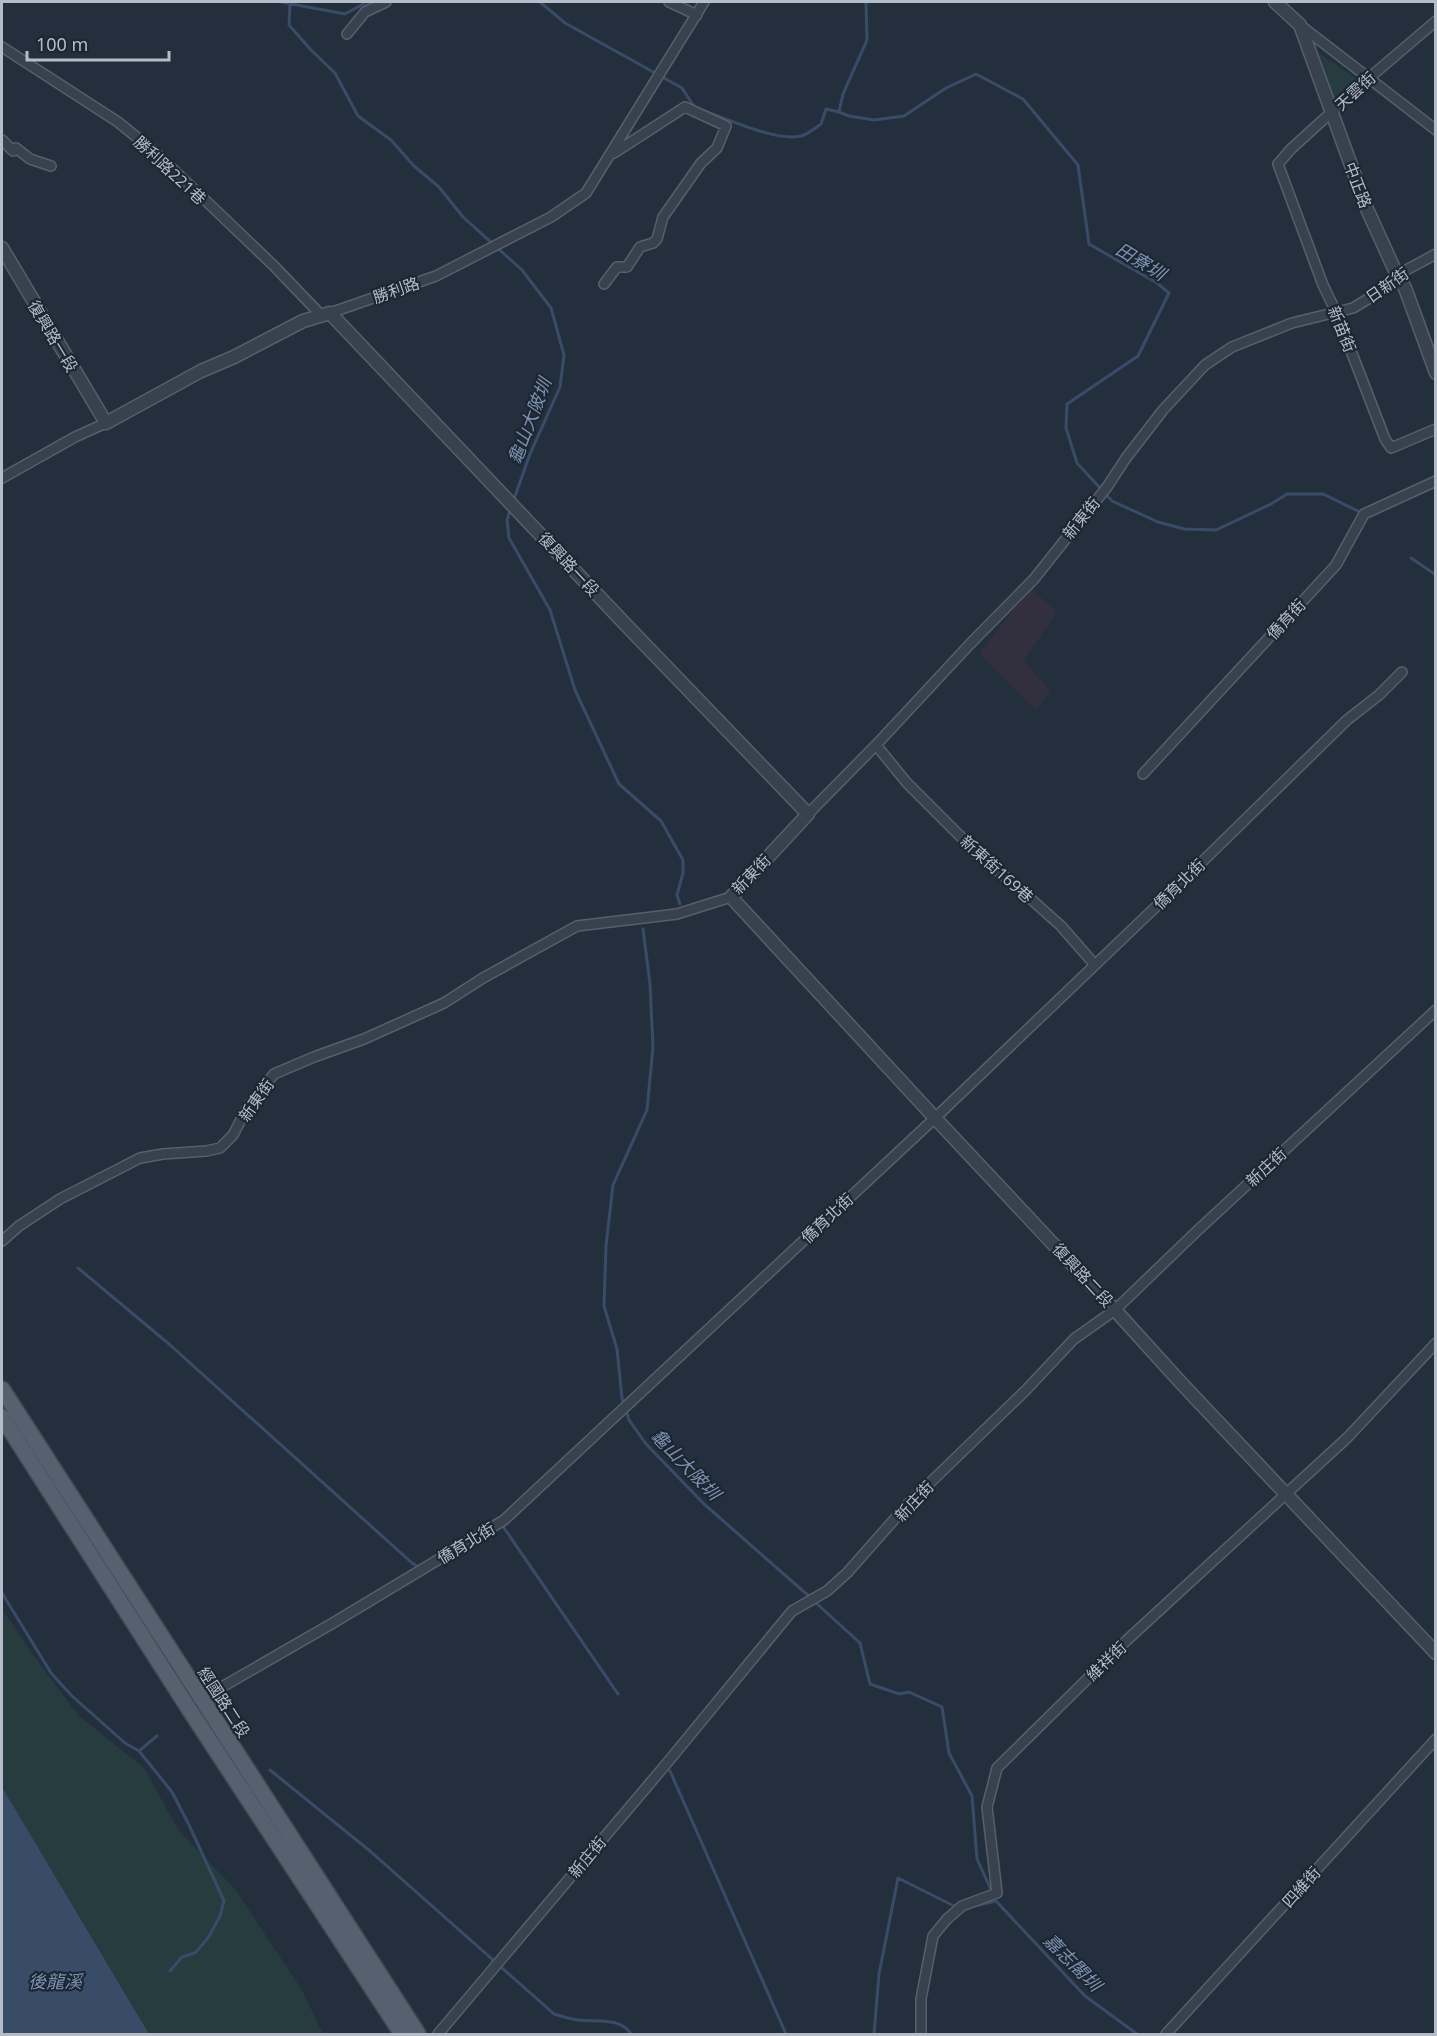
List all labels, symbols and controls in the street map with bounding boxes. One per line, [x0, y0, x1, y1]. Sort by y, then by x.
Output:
scale bar [27, 24, 170, 62]
text: 100 m [36, 32, 88, 56]
street label: 天雲街 [1330, 67, 1380, 115]
street label: 勝利路221巷 [129, 131, 211, 209]
street label: 中正路 [1339, 159, 1377, 211]
water label: 田寮圳 [1112, 237, 1173, 287]
street label: 日新街 [1361, 262, 1413, 308]
street label: 勝利路 [370, 272, 422, 308]
street label: 復興路一段 [23, 296, 83, 376]
street label: 新苗街 [1323, 303, 1361, 355]
water label: 龜山大陂圳 [502, 372, 557, 467]
street label: 新東街 [1057, 492, 1105, 544]
street label: 復興路一段 [534, 527, 604, 601]
street label: 僑育街 [1262, 594, 1310, 644]
street label: 新東街169巷 [956, 830, 1038, 908]
street label: 新東街 [726, 849, 776, 899]
street label: 僑育北街 [1148, 854, 1210, 914]
street label: 新東街 [233, 1074, 279, 1126]
street label: 新庄街 [1241, 1143, 1291, 1191]
street label: 僑育北街 [796, 1188, 858, 1248]
street label: 復興路二段 [1048, 1238, 1118, 1312]
water label: 龜山大陂圳 [646, 1423, 728, 1507]
street label: 新庄街 [890, 1476, 938, 1526]
street label: 僑育北街 [433, 1517, 499, 1569]
street label: 維祥街 [1081, 1636, 1131, 1686]
street label: 經國路二段 [193, 1662, 255, 1742]
street label: 新庄街 [563, 1832, 611, 1882]
street label: 四維街 [1277, 1862, 1325, 1912]
water label: 嘉志閣圳 [1039, 1928, 1109, 1998]
water label: 後龍溪 [28, 1969, 85, 1993]

